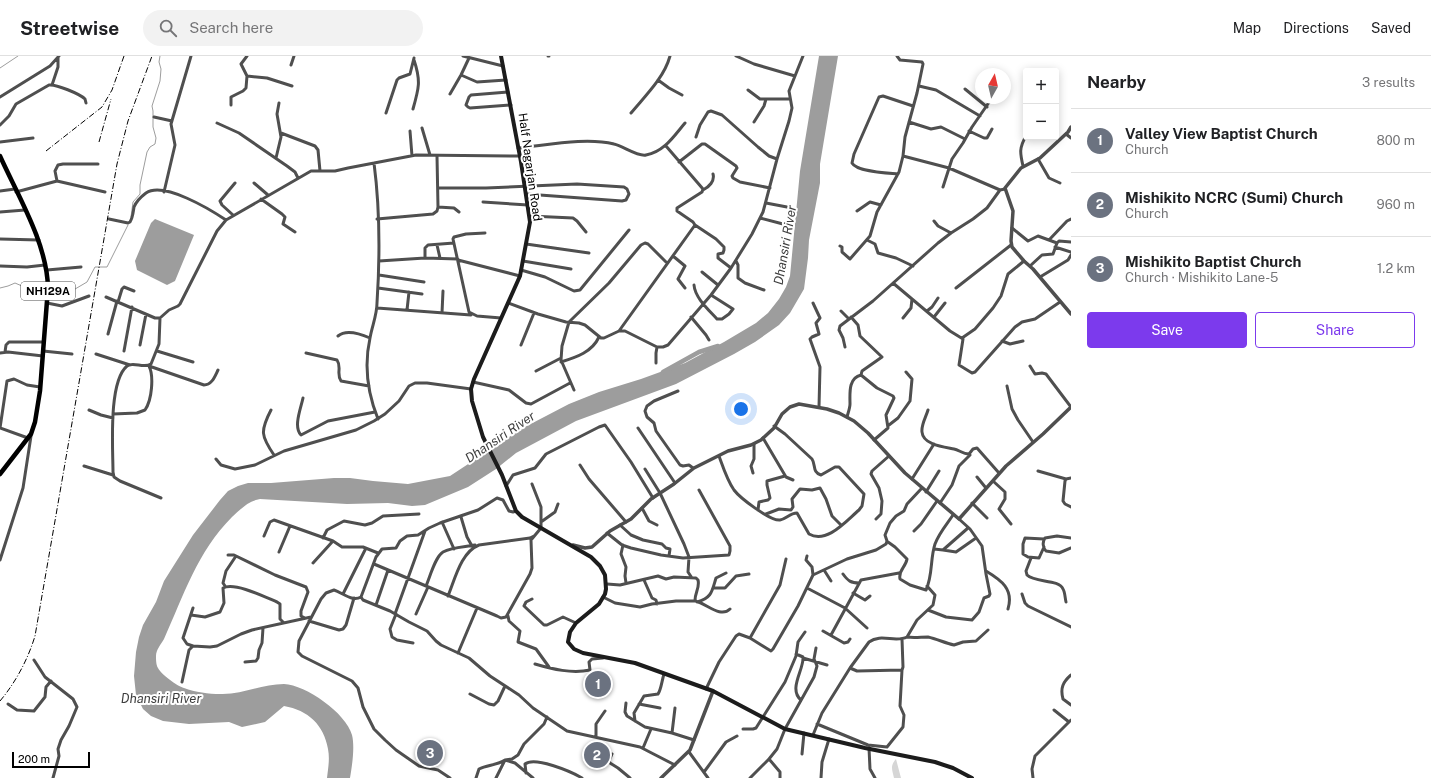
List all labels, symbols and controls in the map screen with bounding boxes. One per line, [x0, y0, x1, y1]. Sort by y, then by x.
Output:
search box [143, 10, 423, 46]
text: Streetwise [20, 17, 119, 39]
icon: search [157, 17, 179, 39]
text: Search here [189, 19, 273, 36]
text: Map [1233, 20, 1261, 36]
text: Directions [1283, 20, 1349, 36]
text: Saved [1371, 20, 1411, 36]
north arrow [975, 68, 1011, 104]
map controls [1023, 68, 1059, 140]
button: + [1023, 68, 1059, 104]
text: Nearby [1087, 72, 1146, 92]
text: 3 results [1362, 75, 1415, 90]
button: − [1023, 104, 1059, 140]
street label: Half Nagarjan Road [515, 112, 545, 222]
text: Valley View Baptist Church [1125, 125, 1318, 142]
text: 1 [1097, 133, 1103, 148]
text: 800 m [1376, 133, 1415, 148]
text: Church [1125, 142, 1169, 157]
text: Mishikito NCRC (Sumi) Church [1125, 189, 1343, 206]
text: 2 [1096, 197, 1104, 212]
text: 960 m [1377, 197, 1415, 212]
water label: Dhansiri River [771, 204, 799, 286]
text: Church [1125, 206, 1169, 221]
text: Mishikito Baptist Church [1125, 253, 1301, 270]
text: 3 [1096, 261, 1104, 276]
text: 1.2 km [1377, 261, 1415, 276]
text: Church · Mishikito Lane-5 [1125, 270, 1278, 285]
road number: NH129A [21, 282, 75, 300]
button: Save [1087, 312, 1247, 348]
button: Share [1255, 312, 1415, 348]
your location [731, 399, 751, 419]
water label: Dhansiri River [462, 408, 538, 466]
pin: 1 [585, 669, 611, 699]
water label: Dhansiri River [121, 691, 201, 706]
pin: 3 [417, 738, 443, 768]
pin: 2 [584, 740, 610, 770]
scale bar [12, 750, 90, 769]
text: 200 m [18, 753, 50, 765]

